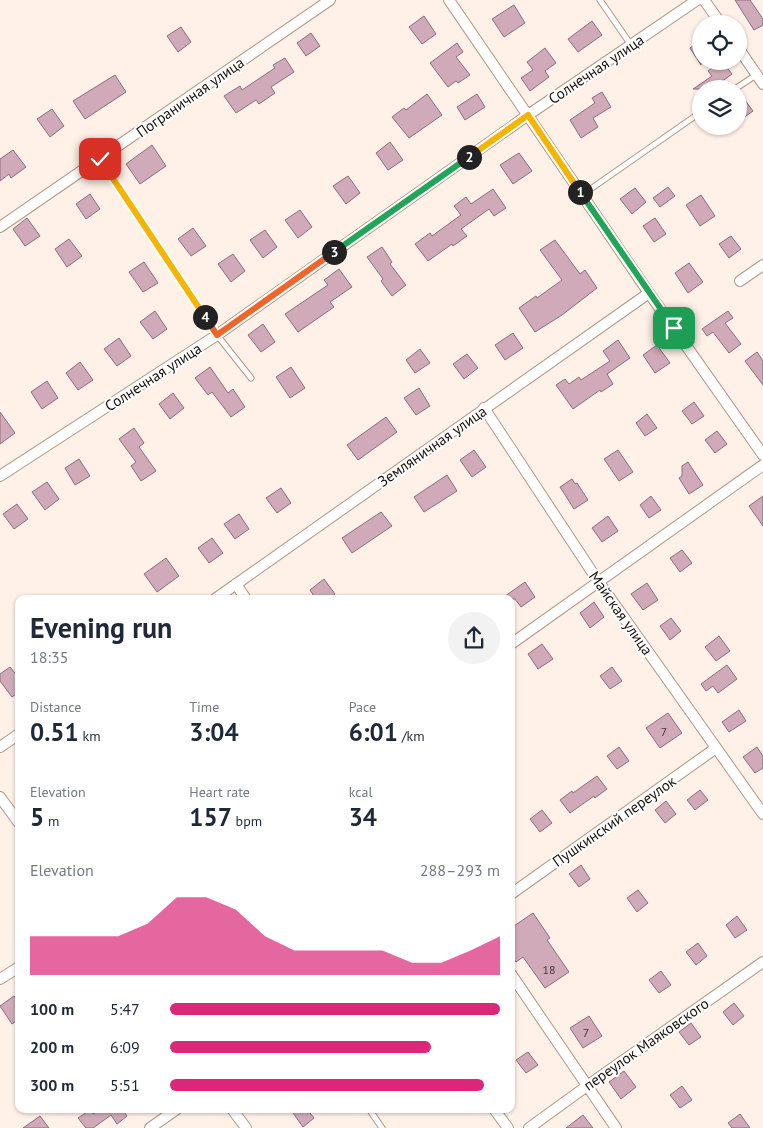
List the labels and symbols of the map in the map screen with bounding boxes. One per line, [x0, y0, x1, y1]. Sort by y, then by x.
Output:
street label: Солнечная улица [544, 30, 648, 108]
street label: Пограничная улица [132, 53, 248, 141]
pin [79, 138, 121, 180]
pin: 2 [456, 144, 482, 170]
pin: 1 [568, 180, 592, 204]
pin: 3 [322, 240, 346, 264]
pin: 4 [192, 304, 218, 330]
pin [653, 307, 695, 349]
street label: Солнечная улица [101, 339, 205, 415]
street label: Земляничная улица [374, 401, 490, 491]
street label: Майская улица [585, 567, 657, 659]
house number: 7 [661, 724, 667, 739]
street label: Пушкинский переулок [549, 771, 680, 871]
house number: 18 [542, 962, 556, 977]
street label: переулок Маяковского [580, 994, 712, 1094]
house number: 7 [583, 1025, 589, 1040]

